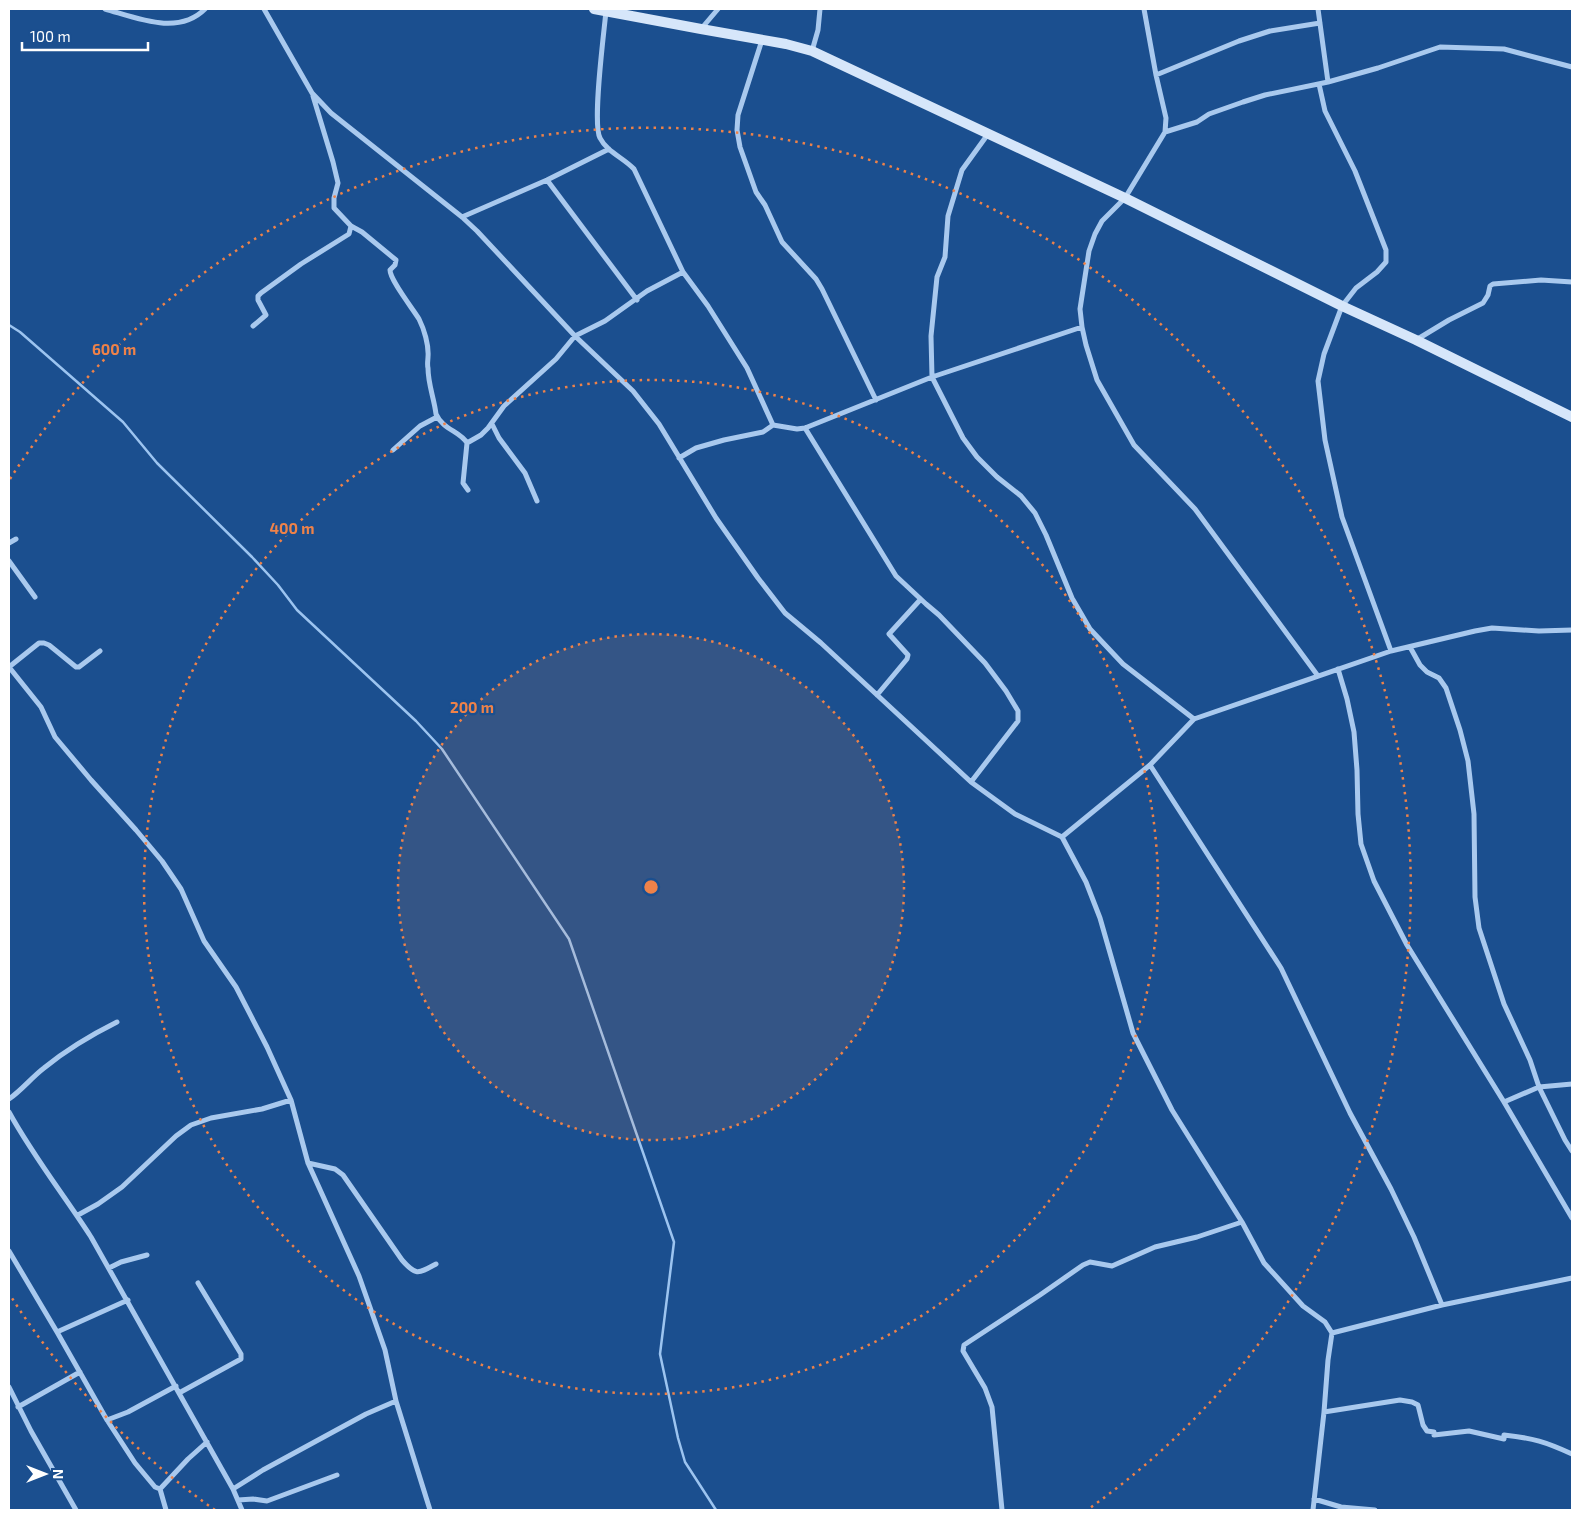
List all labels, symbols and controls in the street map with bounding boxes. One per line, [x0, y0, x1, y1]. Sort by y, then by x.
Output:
scale bar [22, 20, 149, 52]
text: 100 m [30, 27, 71, 45]
text: 600 m [92, 340, 136, 358]
text: 400 m [270, 519, 314, 537]
text: 200 m [450, 698, 494, 716]
centre of rings [642, 878, 660, 896]
north arrow [20, 1449, 70, 1499]
text: N [50, 1469, 67, 1479]

